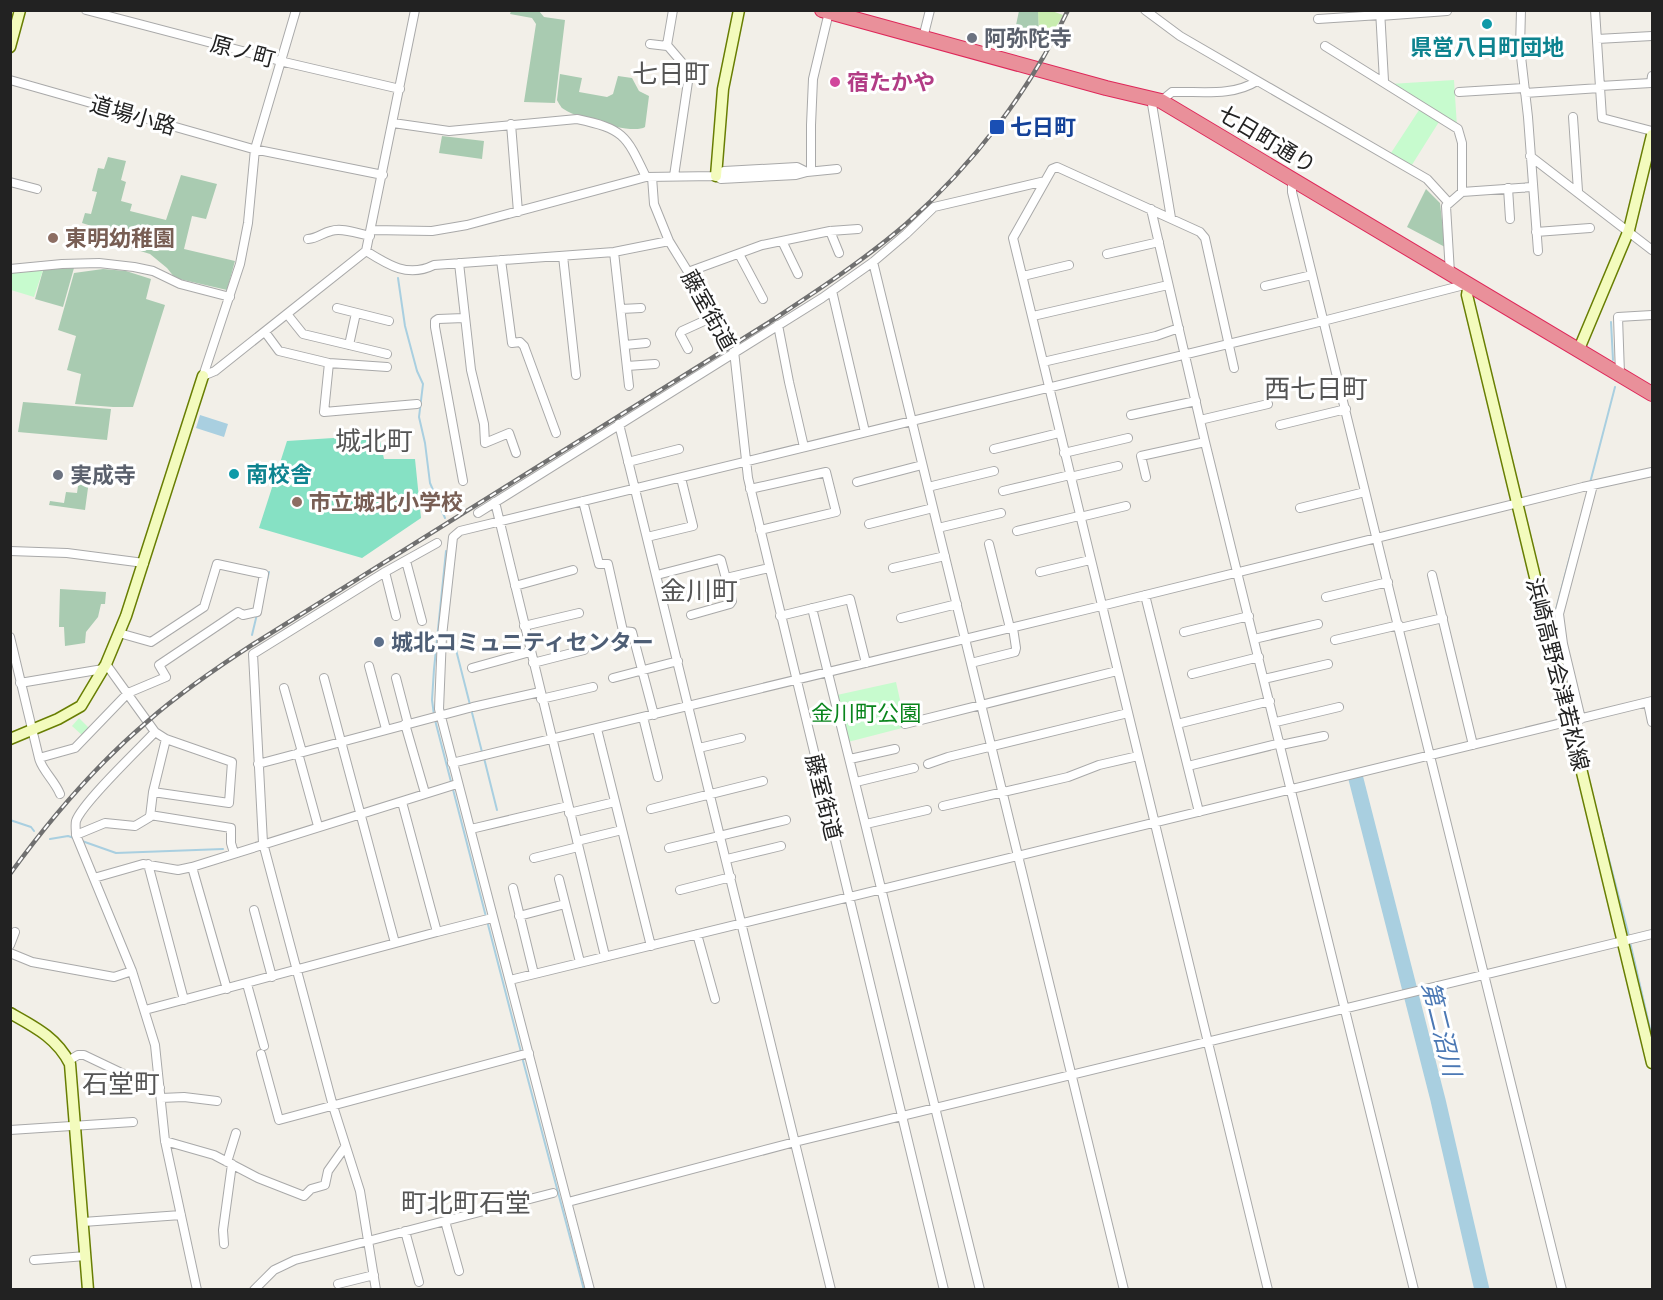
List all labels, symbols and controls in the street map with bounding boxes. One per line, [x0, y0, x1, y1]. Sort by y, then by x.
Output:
marker: 県営八日町団地 [1480, 17, 1494, 31]
place label: 阿弥陀寺 [984, 26, 1072, 53]
street label: 原ノ町 [207, 31, 278, 74]
marker: 阿弥陀寺 [965, 31, 979, 45]
place label: 県営八日町団地 [1410, 35, 1564, 62]
district label: 七日町 [632, 60, 710, 91]
place label: 宿たかや [847, 70, 935, 97]
marker: 宿たかや [828, 75, 842, 89]
street label: 道場小路 [87, 91, 179, 142]
street label: 七日町通り [1212, 100, 1320, 180]
place label: 七日町 [1010, 115, 1076, 142]
marker: 七日町 [988, 118, 1006, 136]
place label: 東明幼稚園 [65, 226, 175, 253]
marker: 東明幼稚園 [46, 231, 60, 245]
street label: 藤室街道 [675, 266, 741, 356]
district label: 西七日町 [1264, 375, 1368, 406]
district label: 城北町 [335, 427, 413, 458]
place label: 南校舎 [246, 462, 312, 489]
place label: 実成寺 [70, 463, 136, 490]
marker: 南校舎 [227, 467, 241, 481]
marker: 実成寺 [51, 468, 65, 482]
place label: 市立城北小学校 [309, 490, 463, 517]
marker: 市立城北小学校 [290, 495, 304, 509]
street label: 浜崎高野会津若松線 [1519, 575, 1594, 774]
district label: 金川町 [660, 577, 738, 608]
place label: 城北コミュニティセンター [391, 630, 654, 657]
marker: 城北コミュニティセンター [372, 635, 386, 649]
park label: 金川町公園 [811, 701, 921, 728]
street label: 藤室街道 [799, 751, 846, 843]
water label: 第二沼川 [1415, 979, 1467, 1082]
district label: 石堂町 [82, 1070, 160, 1101]
district label: 町北町石堂 [401, 1189, 531, 1220]

